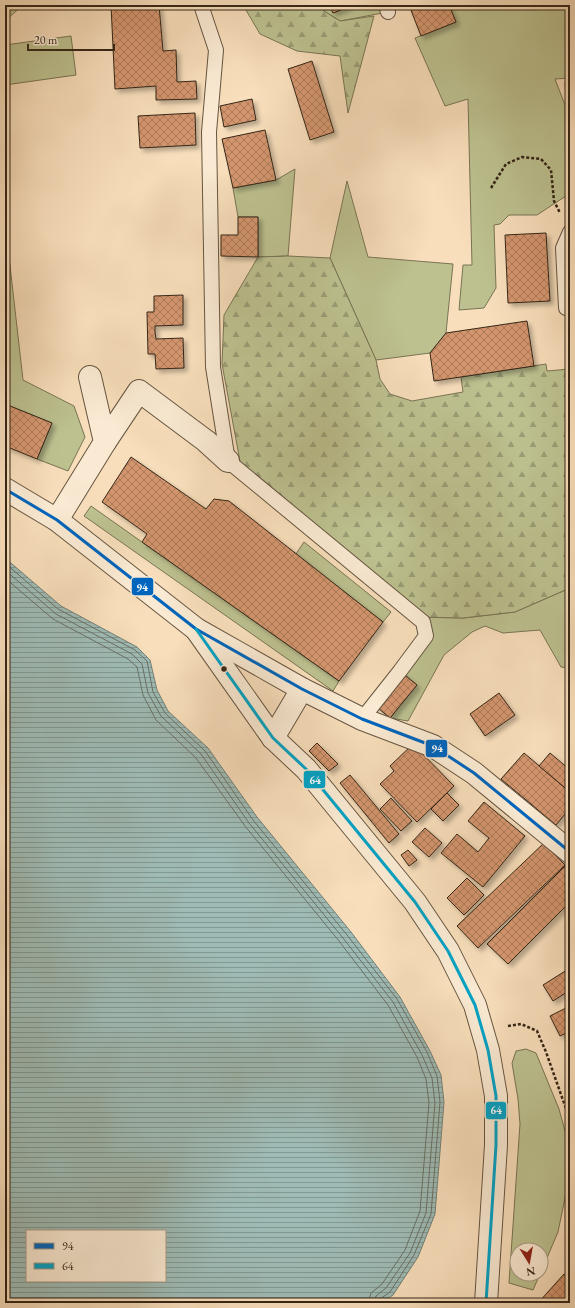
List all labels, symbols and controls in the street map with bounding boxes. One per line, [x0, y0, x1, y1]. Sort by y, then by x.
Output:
scale bar [28, 26, 114, 52]
text: 20 m [34, 32, 58, 48]
line badge: 94 [131, 577, 154, 596]
text: 94 [136, 580, 148, 594]
unlabelled marker [219, 664, 229, 674]
line badge: 94 [425, 739, 448, 758]
text: 94 [431, 741, 443, 755]
line badge: 64 [303, 770, 326, 789]
text: 64 [309, 773, 321, 787]
line badge: 64 [485, 1101, 507, 1120]
text: 64 [490, 1103, 502, 1117]
legend [26, 1230, 166, 1282]
text: 94 [62, 1238, 74, 1254]
north arrow [509, 1242, 549, 1282]
text: 64 [62, 1258, 74, 1274]
text: N [525, 1264, 537, 1280]

